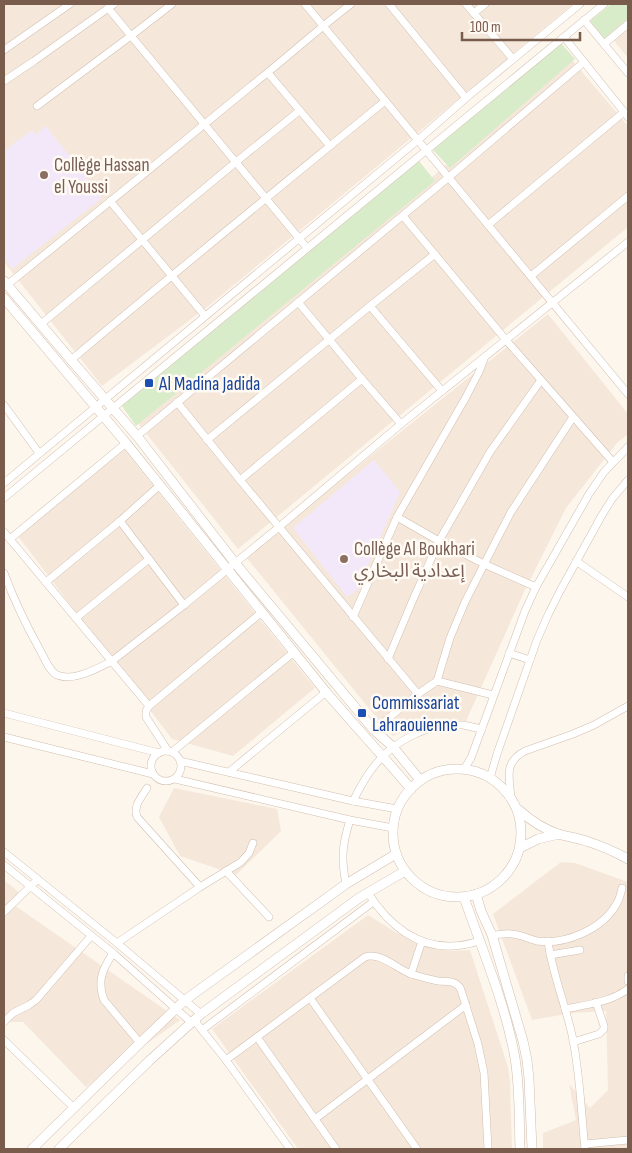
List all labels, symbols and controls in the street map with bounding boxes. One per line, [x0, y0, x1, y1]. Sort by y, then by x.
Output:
scale bar [462, 10, 580, 42]
text: 100 m [470, 18, 501, 37]
place label: Collège Hassan el Youssi [54, 154, 150, 199]
marker: Collège Hassan el Youssi [38, 169, 50, 181]
place label: Al Madina Jadida [158, 373, 260, 396]
marker: Al Madina Jadida [143, 377, 155, 389]
place label: Collège Al Boukhari إعدادية البخاري [354, 538, 475, 585]
marker: Collège Al Boukhari إعدادية البخاري [338, 553, 350, 565]
place label: Commissariat Lahraouienne [372, 692, 460, 737]
marker: Commissariat Lahraouienne [356, 707, 368, 719]

